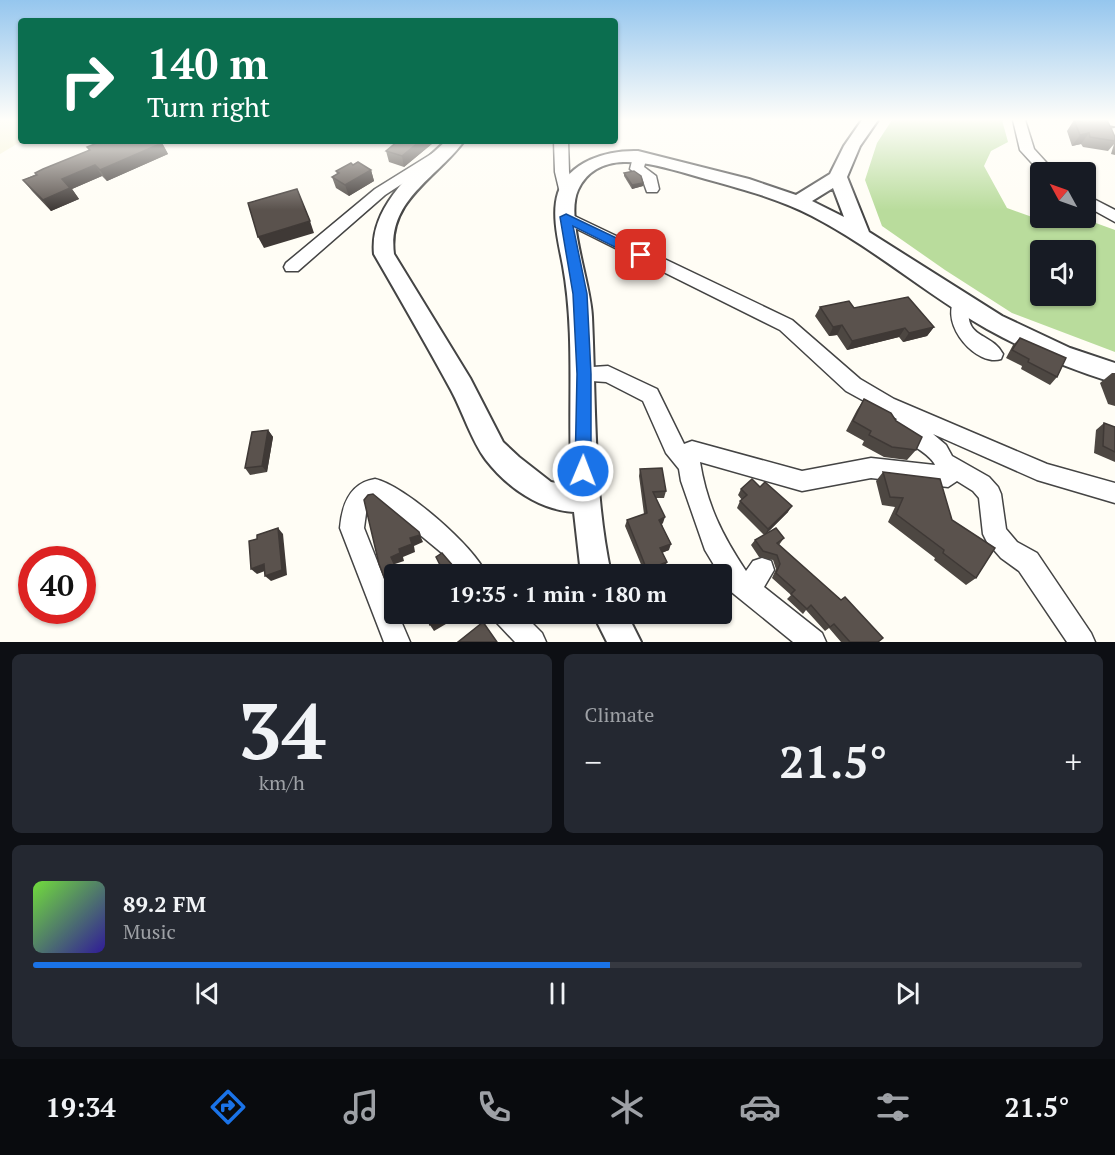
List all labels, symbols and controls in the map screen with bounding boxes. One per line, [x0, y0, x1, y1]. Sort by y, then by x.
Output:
text: 140 m [147, 35, 268, 91]
icon: right [48, 42, 126, 120]
text: Turn right [147, 89, 270, 125]
north arrow [1030, 162, 1096, 228]
map controls [1030, 162, 1096, 306]
pin [615, 229, 666, 280]
icon: arrive [624, 238, 657, 271]
button: sound [1030, 240, 1096, 306]
position arrow [551, 439, 615, 503]
speed limit sign: 40 [18, 546, 96, 624]
text: 19:35 · 1 min · 180 m [449, 579, 667, 608]
text: 34 [238, 678, 326, 781]
text: Climate [585, 701, 654, 728]
text: 21.5° [779, 731, 887, 791]
text: − [585, 740, 602, 783]
text: + [1064, 740, 1082, 783]
text: km/h [259, 769, 305, 796]
text: 89.2 FM [123, 889, 206, 918]
text: Music [123, 918, 176, 945]
icon: previous [191, 977, 224, 1010]
icon: pause [541, 977, 574, 1010]
icon: next [891, 977, 924, 1010]
icon: directions [207, 1086, 249, 1128]
icon: music [340, 1086, 382, 1128]
icon: phone [473, 1086, 515, 1128]
icon: climate [606, 1086, 648, 1128]
icon: car [739, 1086, 781, 1128]
icon: filters [872, 1086, 914, 1128]
text: 19:34 [45, 1089, 116, 1125]
text: 21.5° [1005, 1089, 1069, 1125]

